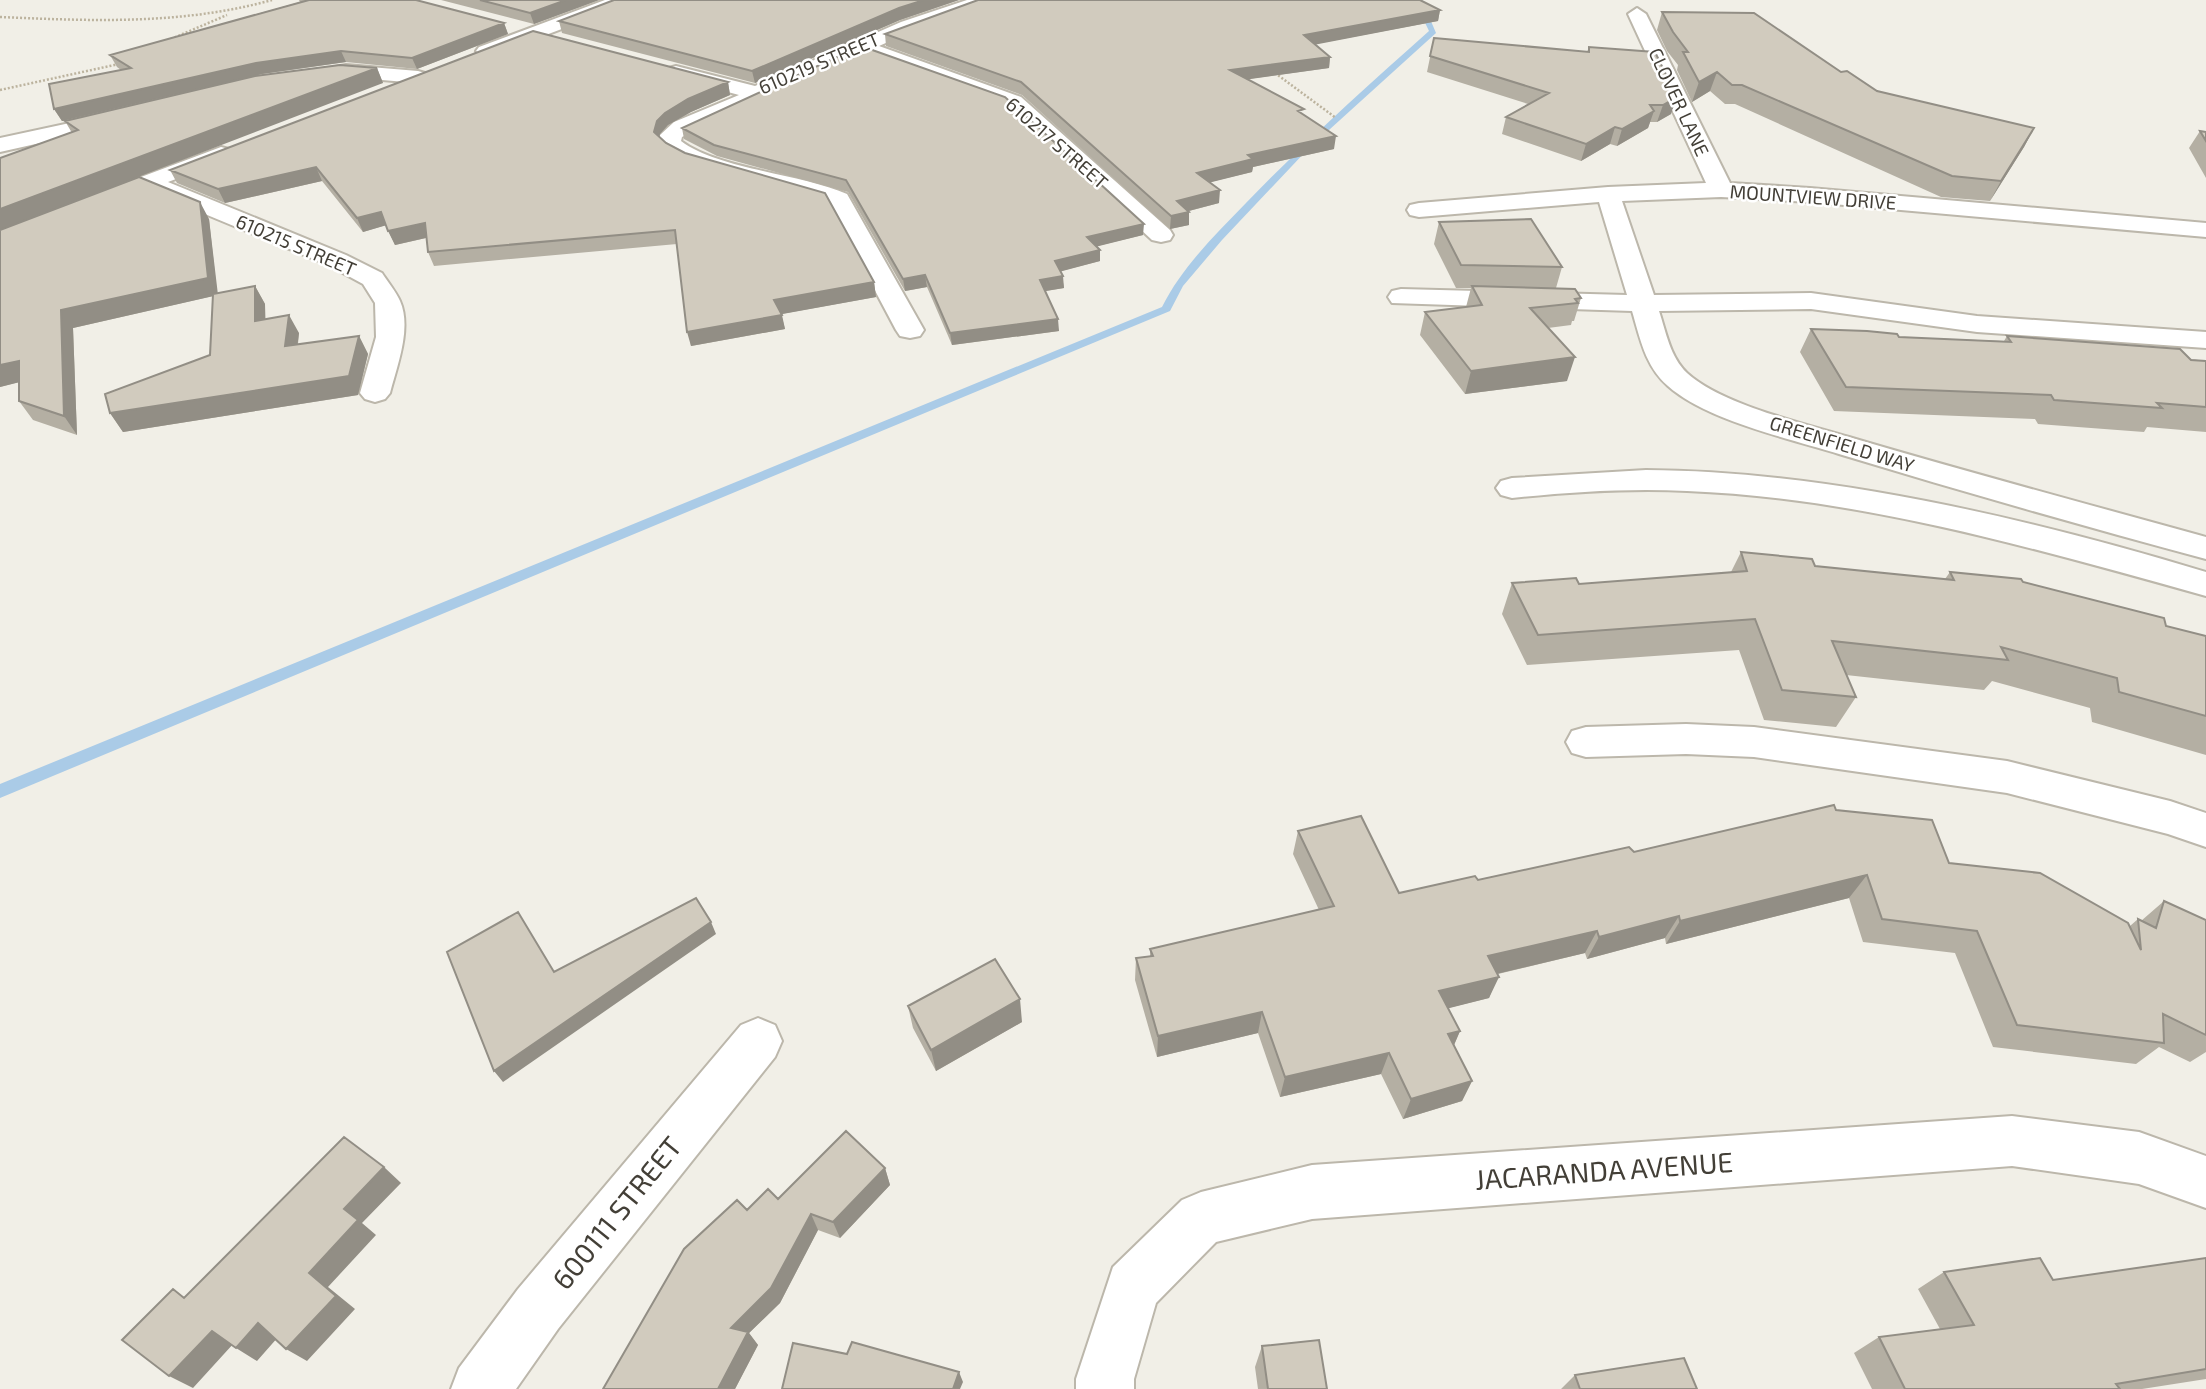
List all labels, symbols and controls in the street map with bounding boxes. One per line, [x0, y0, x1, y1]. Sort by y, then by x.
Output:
street label: 610219 STREET [755, 27, 883, 98]
street label: CLOVER LANE [1644, 44, 1715, 160]
street label: 610217 STREET [1002, 92, 1113, 193]
street label: MOUNTVIEW DRIVE [1729, 179, 1897, 214]
street label: 610215 STREET [233, 209, 360, 280]
street label: GREENFIELD WAY [1767, 411, 1917, 476]
street label: 600111 STREET [544, 1129, 688, 1295]
street label: JACARANDA AVENUE [1474, 1144, 1734, 1196]

